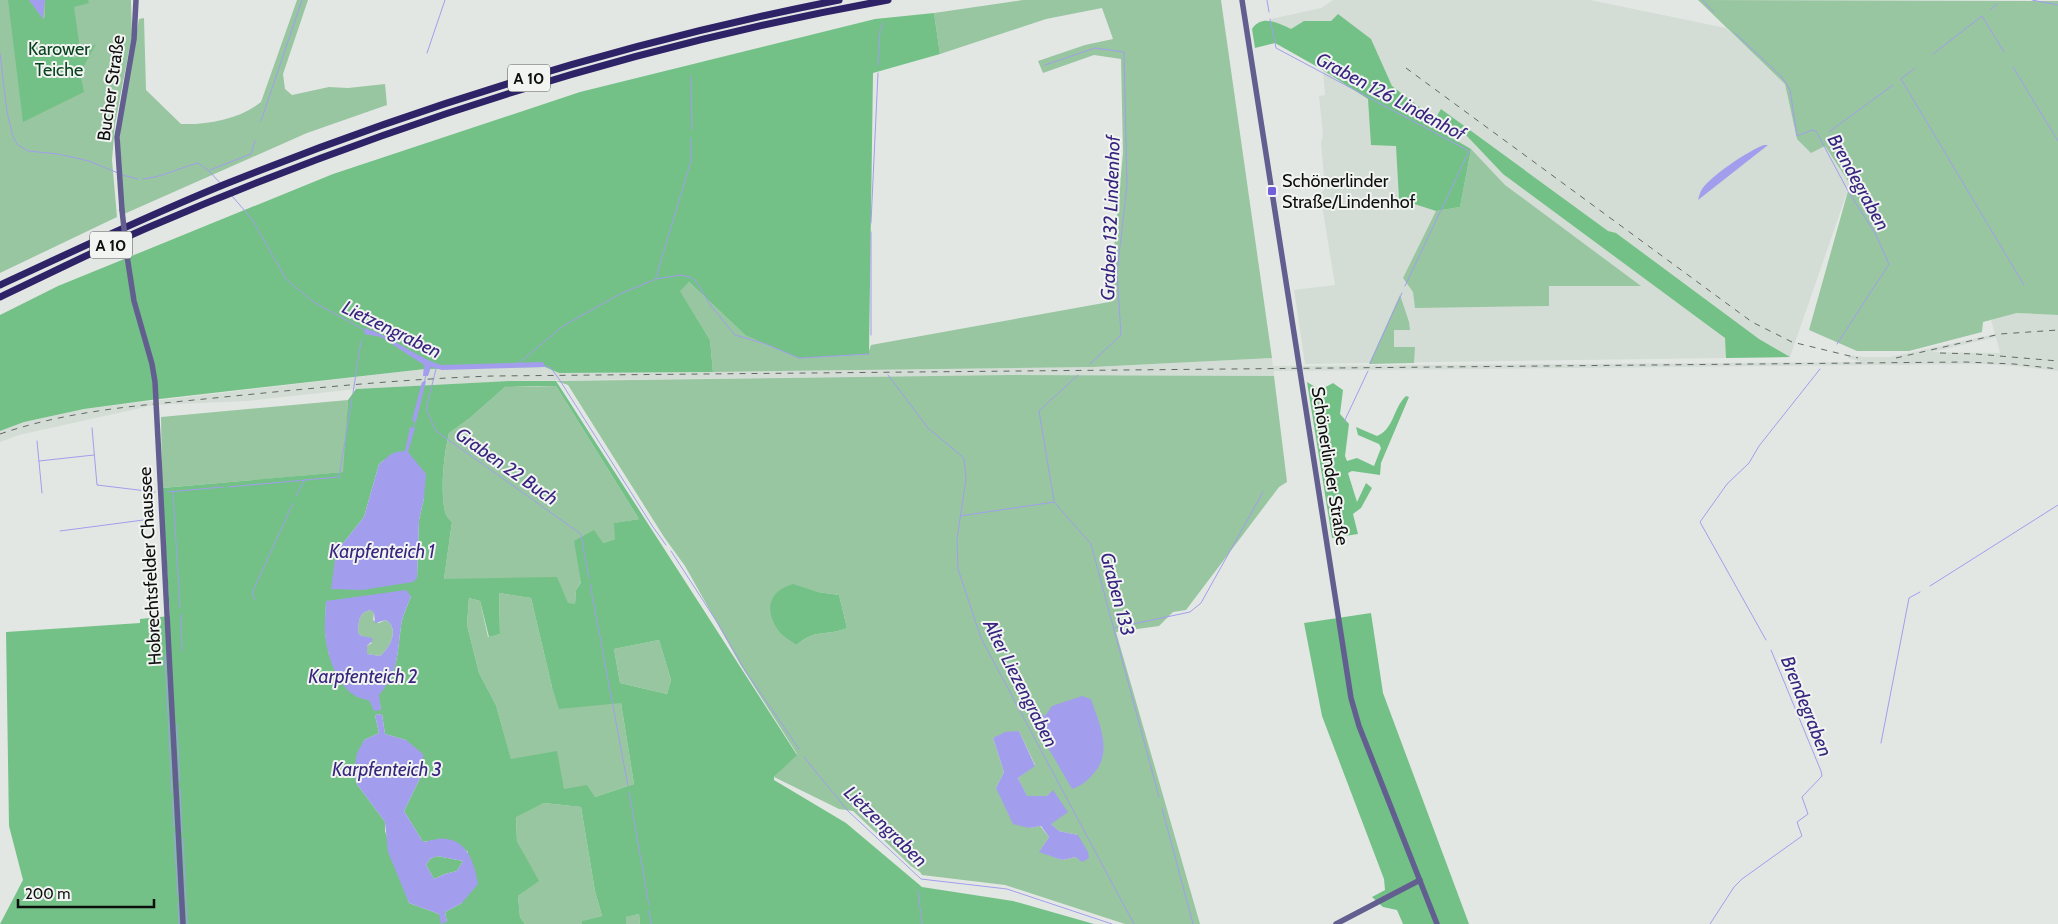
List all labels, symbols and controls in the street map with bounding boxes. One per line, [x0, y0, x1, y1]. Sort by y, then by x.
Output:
street label: Bucher Straße [93, 33, 129, 143]
park label: Karower Teiche [28, 38, 90, 81]
water label: Graben 126 Lindenhof [1312, 47, 1470, 146]
road number: A 10 [508, 64, 550, 92]
water label: Brendegraben [1823, 130, 1894, 234]
water label: Graben 132 Lindenhof [1096, 134, 1125, 301]
place label: Schönerlinder Straße/Lindenhof [1282, 170, 1416, 213]
marker: Schönerlinder Straße/Lindenhof [1266, 185, 1278, 197]
road number: A 10 [90, 232, 132, 258]
water label: Lietzengraben [339, 296, 445, 363]
street label: Schönerlinder Straße [1307, 385, 1353, 547]
water label: Graben 22 Buch [451, 423, 562, 510]
street label: Hobrechtsfelder Chaussee [134, 466, 166, 666]
water label: Karpfenteich 1 [329, 540, 435, 563]
water label: Graben 133 [1095, 550, 1140, 638]
water label: Alter Liezengraben [978, 615, 1063, 751]
water label: Brendegraben [1776, 653, 1837, 760]
water label: Karpfenteich 2 [308, 665, 418, 688]
water label: Karpfenteich 3 [332, 758, 442, 781]
water label: Lietzengraben [839, 781, 932, 872]
scale bar [18, 876, 154, 908]
text: 200 m [25, 885, 70, 903]

